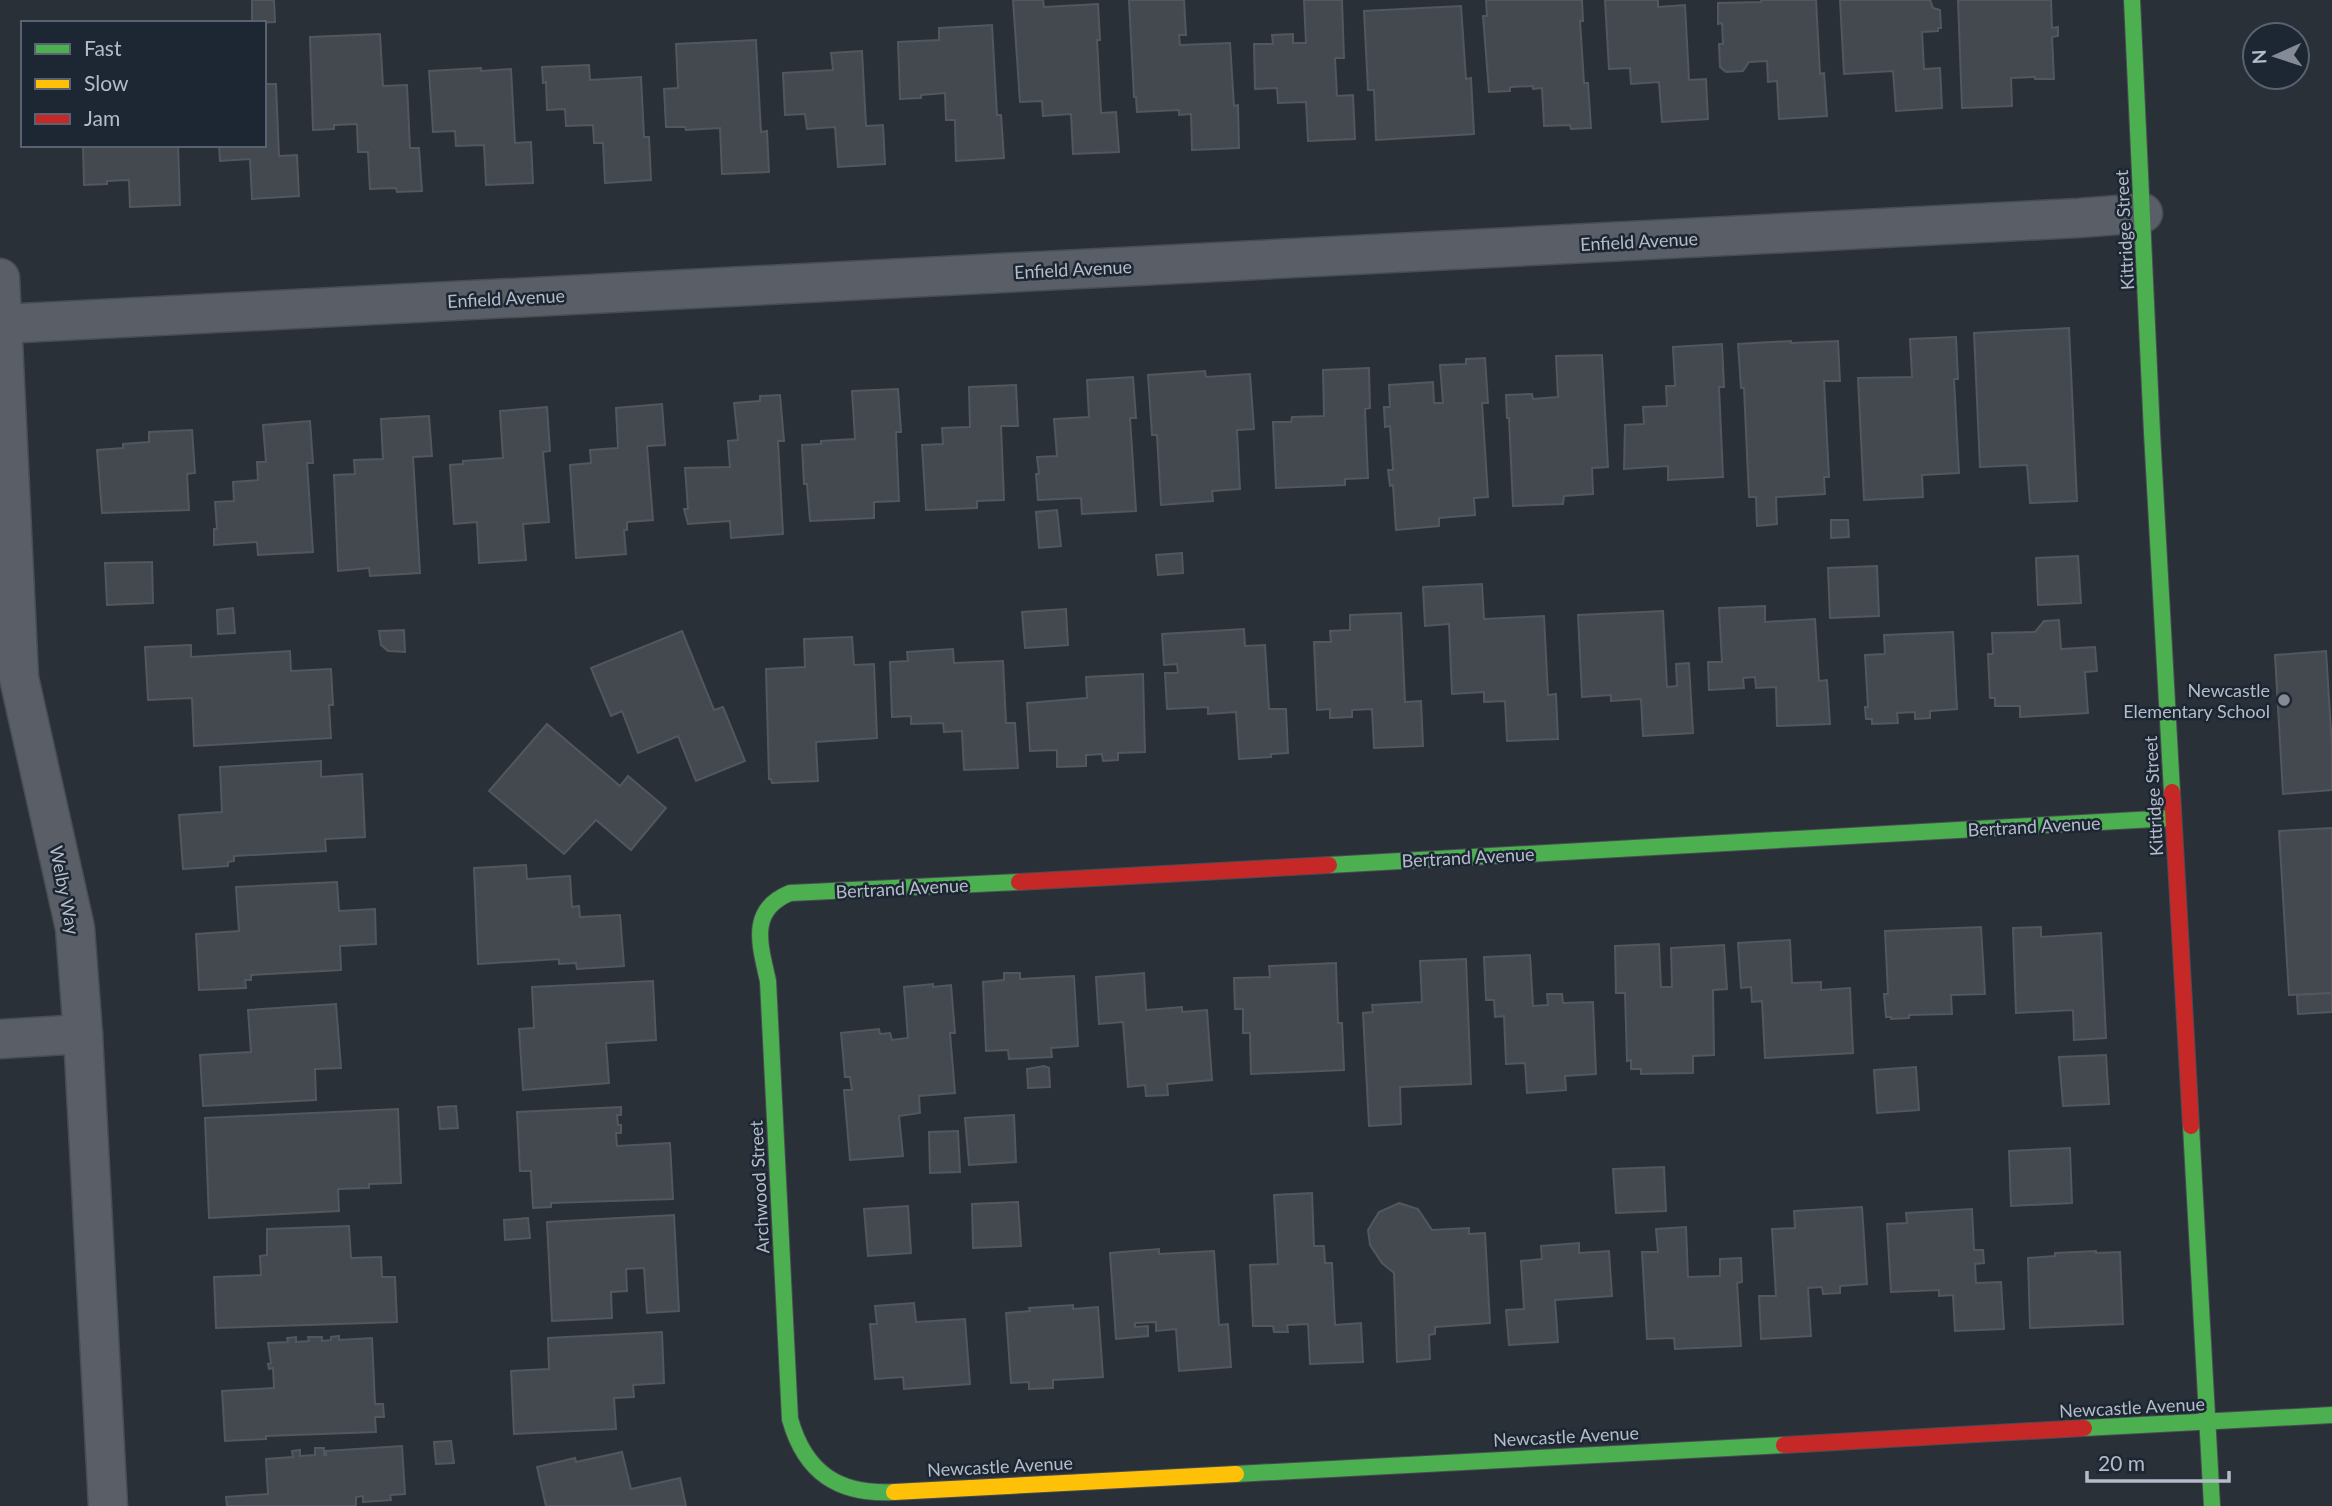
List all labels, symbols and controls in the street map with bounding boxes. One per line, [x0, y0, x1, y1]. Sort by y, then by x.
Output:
legend [21, 21, 266, 147]
north arrow [2241, 21, 2311, 91]
text: Fast [84, 35, 122, 60]
text: N [2247, 49, 2270, 65]
text: Slow [84, 70, 129, 95]
text: Jam [84, 105, 120, 130]
street label: Kittridge Street [2110, 169, 2138, 291]
street label: Enfield Avenue [1580, 227, 1698, 255]
street label: Enfield Avenue [1014, 255, 1132, 283]
street label: Enfield Avenue [447, 284, 565, 312]
place label: Newcastle Elementary School [2123, 679, 2270, 722]
marker: Newcastle Elementary School [2276, 692, 2292, 708]
street label: Kittridge Street [2139, 735, 2167, 857]
street label: Bertrand Avenue [1967, 812, 2101, 840]
street label: Bertrand Avenue [1401, 843, 1535, 871]
street label: Welby Way [46, 844, 85, 937]
street label: Bertrand Avenue [835, 874, 969, 902]
street label: Archwood Street [744, 1119, 773, 1254]
street label: Newcastle Avenue [2059, 1392, 2205, 1422]
street label: Newcastle Avenue [1493, 1421, 1639, 1451]
scale bar [2087, 1440, 2229, 1484]
text: 20 m [2098, 1450, 2145, 1475]
street label: Newcastle Avenue [927, 1451, 1073, 1481]

